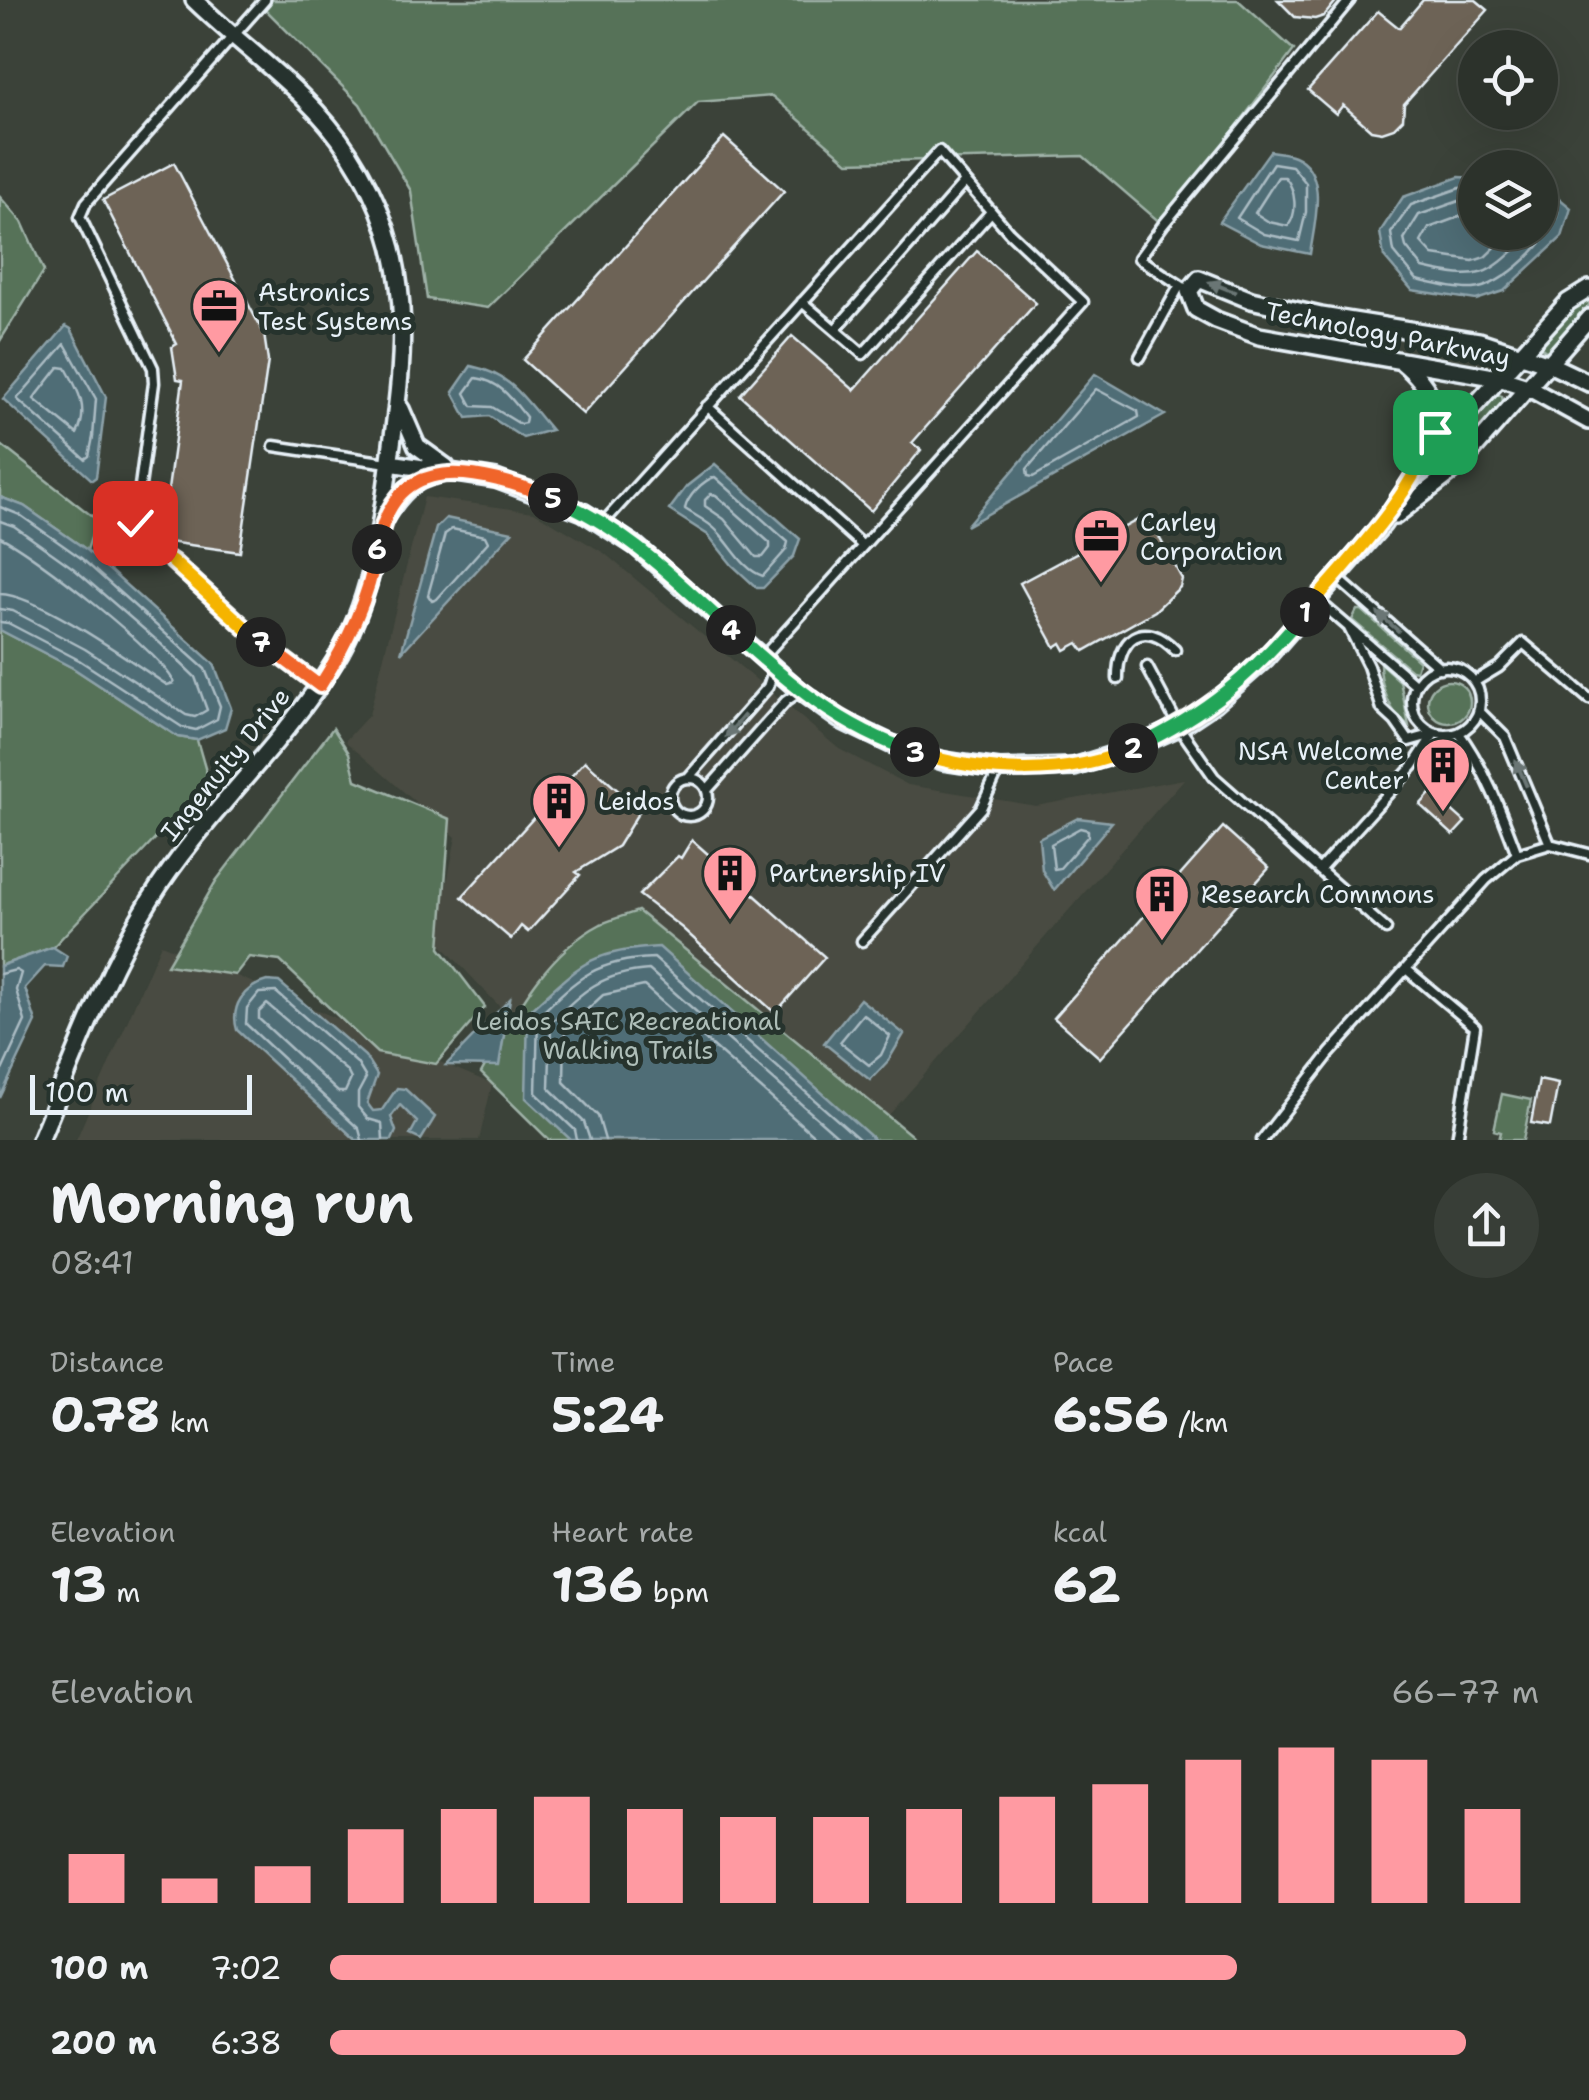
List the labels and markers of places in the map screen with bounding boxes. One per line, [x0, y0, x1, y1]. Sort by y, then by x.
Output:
place label: Astronics Test Systems [258, 275, 413, 338]
office icon: Astronics Test Systems [189, 276, 249, 355]
pin [1393, 390, 1478, 475]
pin: 5 [528, 473, 578, 523]
pin [93, 481, 178, 566]
place label: Carley Corporation [1140, 505, 1283, 568]
office icon: Carley Corporation [1071, 506, 1131, 585]
pin: 6 [352, 524, 402, 574]
pin: 1 [1280, 587, 1330, 637]
pin: 4 [706, 605, 756, 655]
pin: 7 [236, 617, 286, 667]
pin: 2 [1108, 723, 1158, 773]
pin: 3 [890, 727, 940, 777]
place label: NSA Welcome Center [1238, 734, 1404, 797]
building icon: NSA Welcome Center [1413, 735, 1473, 814]
building icon: Leidos [529, 771, 589, 850]
place label: Leidos [598, 784, 675, 818]
building icon: Partnership IV [700, 843, 760, 922]
place label: Partnership IV [769, 856, 946, 890]
building icon: Research Commons [1132, 864, 1192, 943]
place label: Research Commons [1201, 877, 1435, 911]

